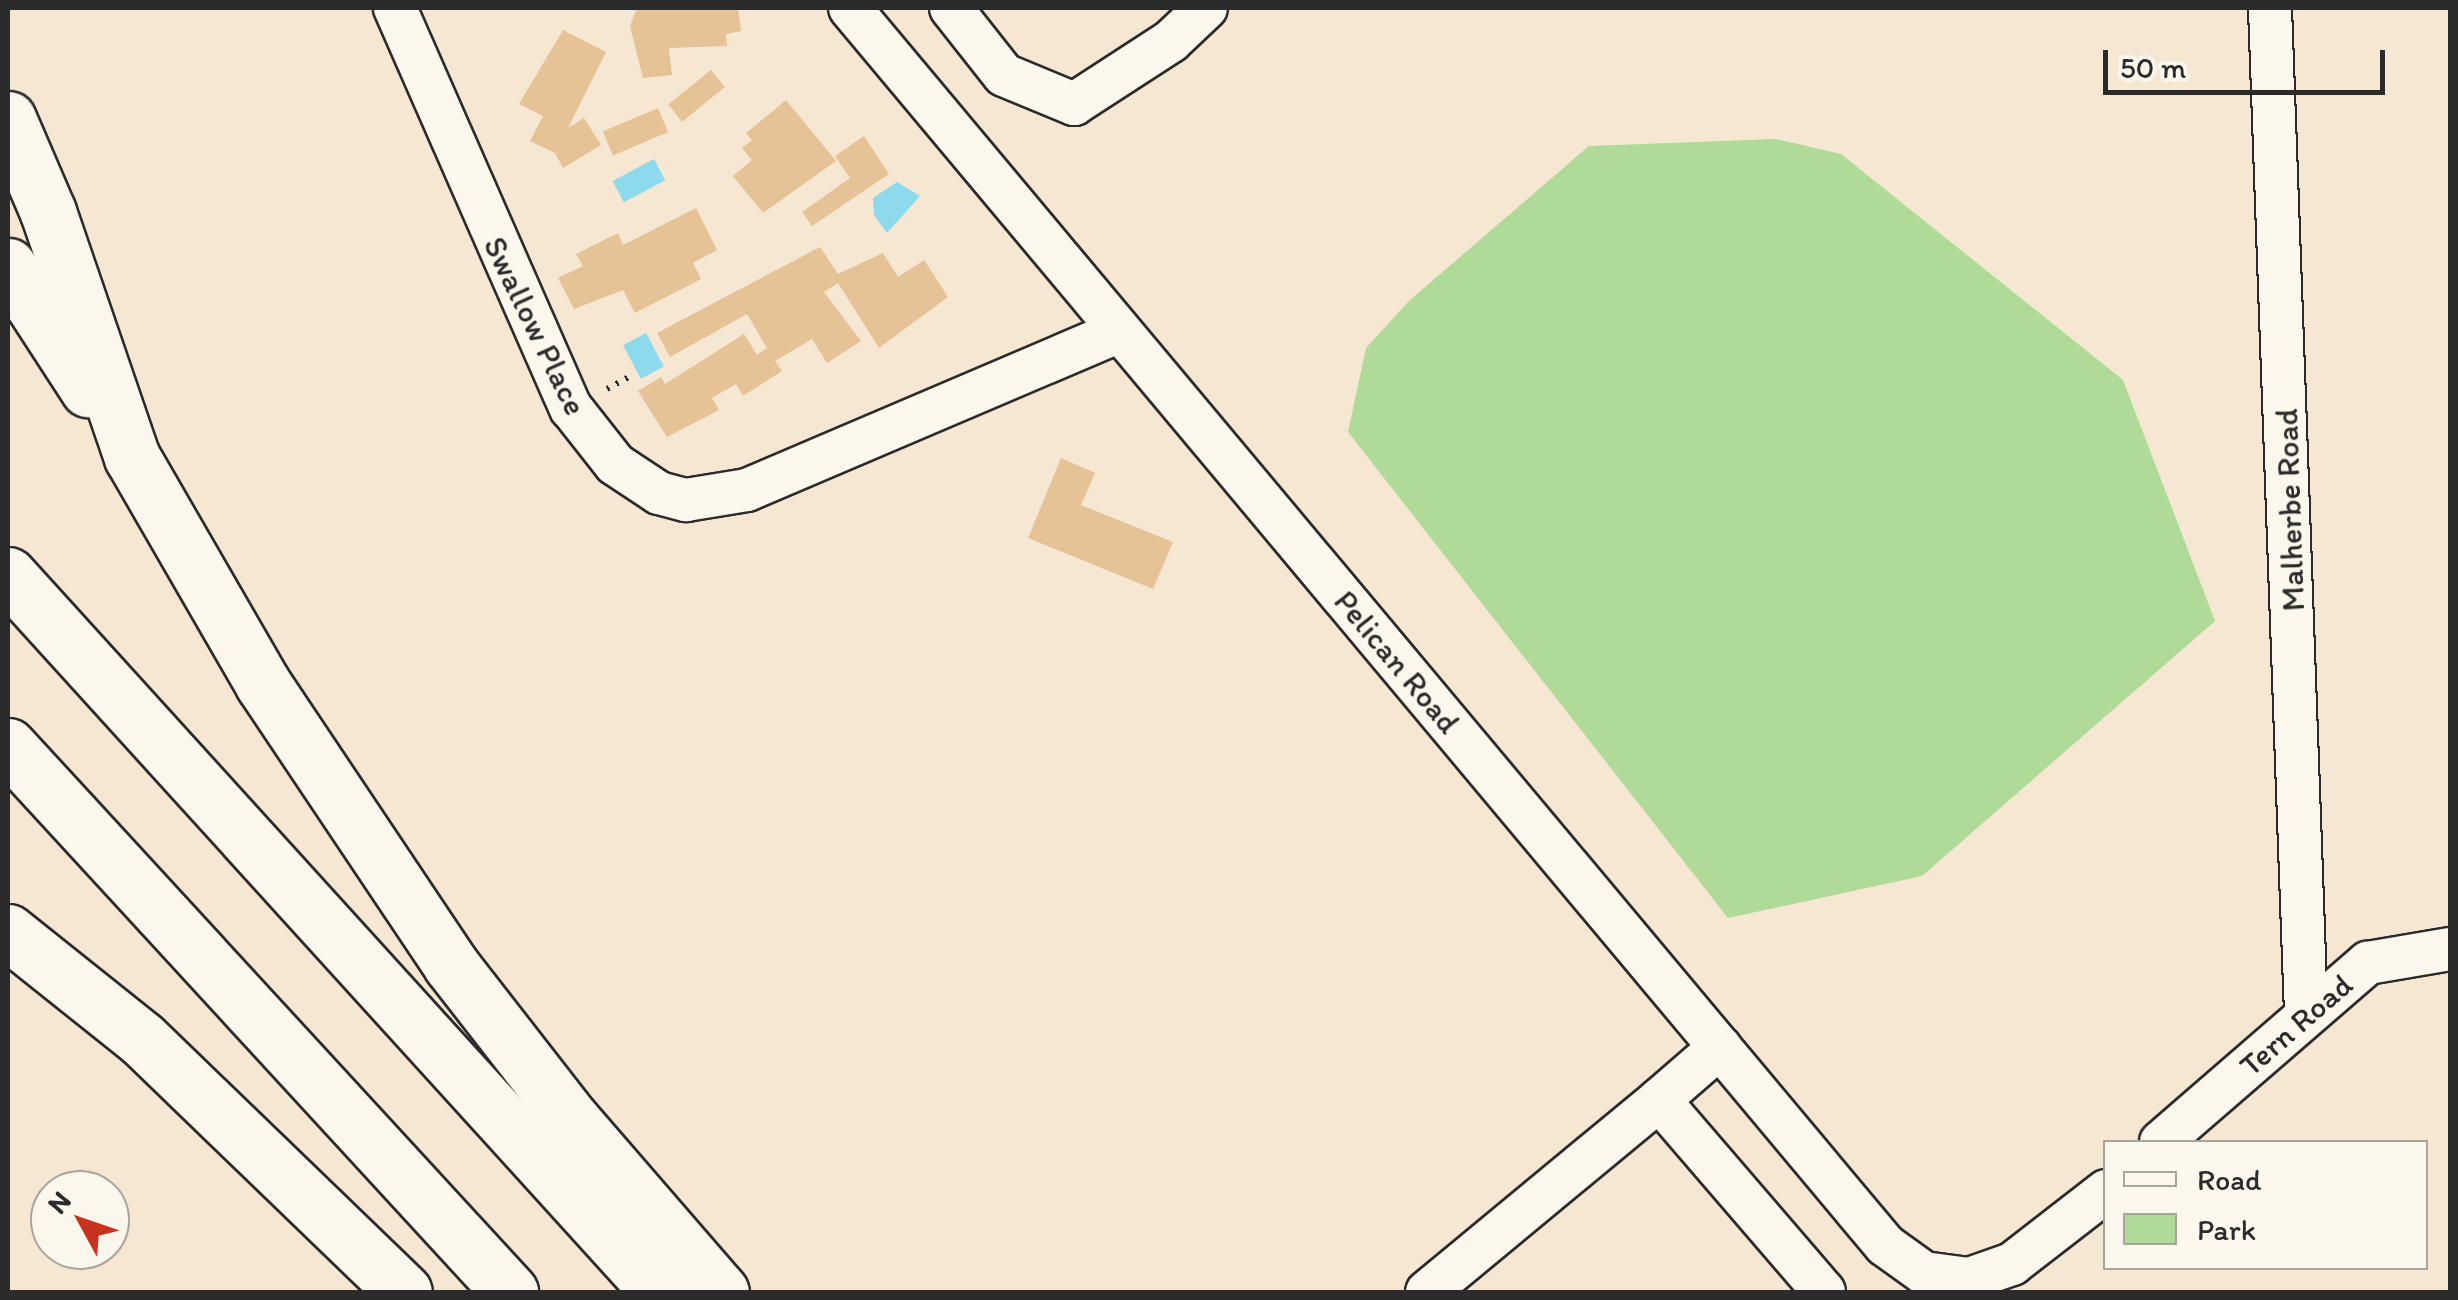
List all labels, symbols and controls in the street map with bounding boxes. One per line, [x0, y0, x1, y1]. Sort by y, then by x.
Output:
scale bar [2108, 30, 2390, 92]
text: 50 m [2120, 49, 2186, 86]
street label: Swallow Place [475, 231, 595, 421]
street label: Malherbe Road [2267, 408, 2313, 612]
street label: Pelican Road [1326, 583, 1468, 741]
street label: Tern Road [2232, 966, 2360, 1084]
legend [2103, 1140, 2428, 1270]
text: Road [2197, 1161, 2262, 1198]
north arrow [30, 1170, 130, 1270]
text: N [39, 1184, 78, 1220]
text: Park [2197, 1211, 2256, 1248]

